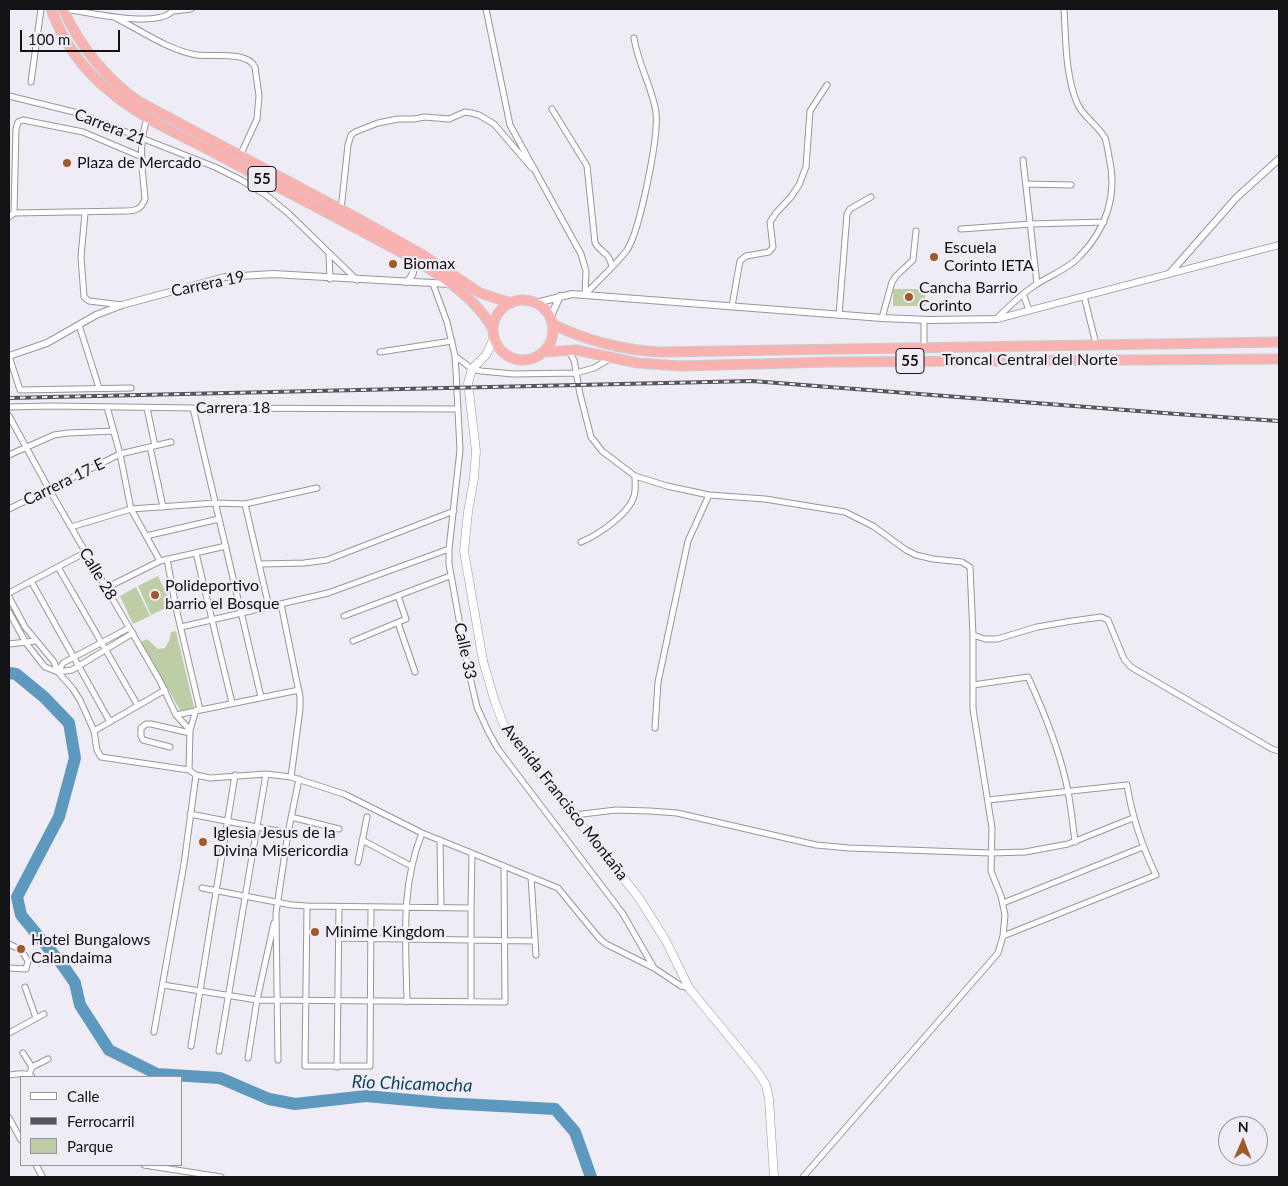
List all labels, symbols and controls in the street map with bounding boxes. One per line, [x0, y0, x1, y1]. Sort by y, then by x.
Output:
scale bar [22, 20, 122, 52]
text: 100 m [28, 30, 70, 48]
street label: Carrera 21 [72, 105, 148, 149]
place label: Plaza de Mercado [77, 153, 201, 173]
marker: Plaza de Mercado [61, 157, 73, 169]
road number: 55 [248, 166, 276, 192]
place label: Escuela Corinto IETA [944, 238, 1034, 276]
marker: Escuela Corinto IETA [928, 251, 940, 263]
place label: Biomax [403, 254, 455, 274]
marker: Biomax [387, 258, 399, 270]
street label: Carrera 19 [169, 267, 247, 301]
place label: Cancha Barrio Corinto [919, 278, 1018, 316]
marker: Cancha Barrio Corinto [903, 291, 915, 303]
road number: 55 [896, 348, 924, 374]
street label: Troncal Central del Norte [942, 350, 1118, 370]
street label: Carrera 18 [196, 398, 270, 418]
street label: Carrera 17 E [20, 454, 108, 510]
street label: Calle 28 [75, 544, 121, 604]
place label: Polideportivo barrio el Bosque [165, 576, 279, 614]
marker: Polideportivo barrio el Bosque [149, 589, 161, 601]
street label: Calle 33 [450, 621, 480, 681]
street label: Avenida Francisco Montaña [498, 720, 632, 884]
place label: Iglesia Jesus de la Divina Misericordia [213, 823, 348, 861]
marker: Iglesia Jesus de la Divina Misericordia [197, 836, 209, 848]
place label: Minime Kingdom [325, 922, 445, 942]
marker: Minime Kingdom [309, 926, 321, 938]
place label: Hotel Bungalows Calandaima [31, 930, 150, 968]
marker: Hotel Bungalows Calandaima [15, 943, 27, 955]
water label: Río Chicamocha [351, 1071, 473, 1097]
legend [20, 1076, 182, 1166]
text: Calle [67, 1087, 99, 1105]
text: Ferrocarril [67, 1112, 135, 1130]
north arrow [1218, 1116, 1268, 1166]
text: N [1238, 1118, 1249, 1135]
text: Parque [67, 1137, 113, 1155]

